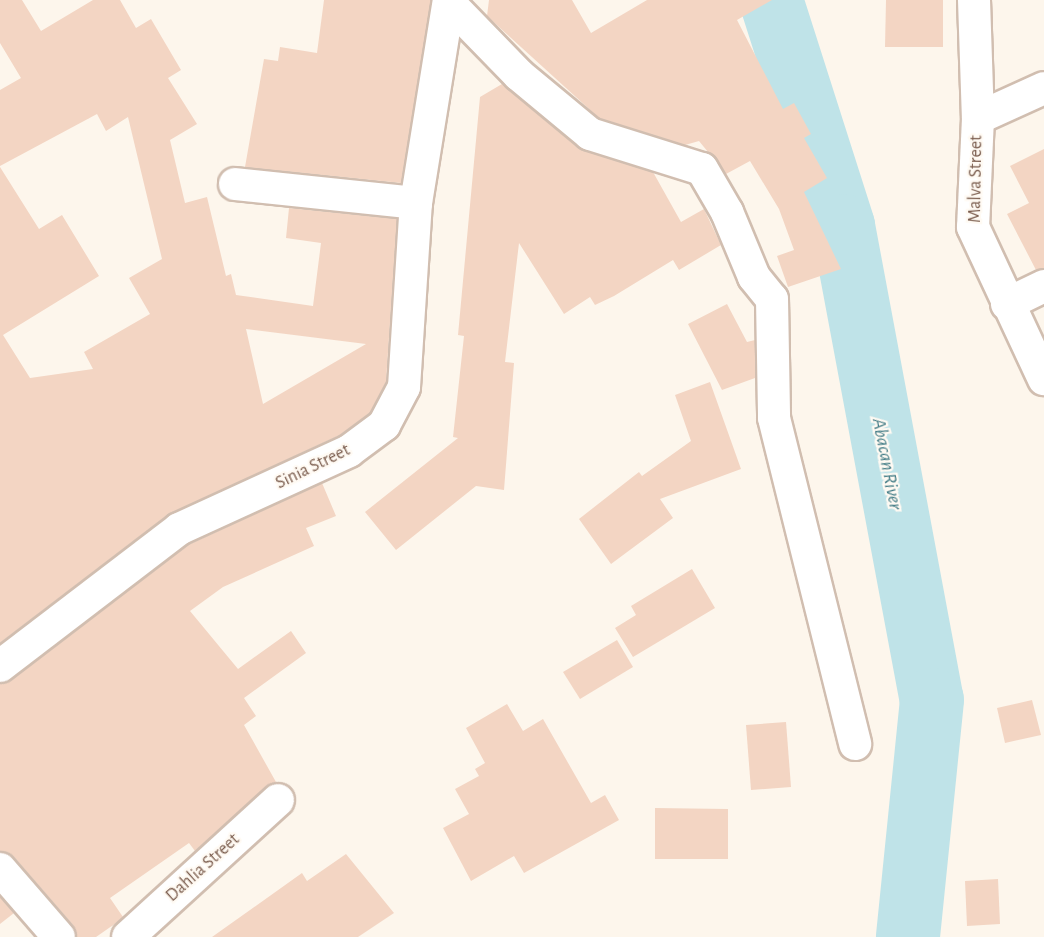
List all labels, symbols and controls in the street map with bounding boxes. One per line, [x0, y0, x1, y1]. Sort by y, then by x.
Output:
street label: Malva Street [964, 135, 988, 223]
water label: Abacan River [866, 416, 908, 512]
street label: Sinia Street [272, 440, 354, 494]
street label: Dahlia Street [162, 829, 244, 907]

